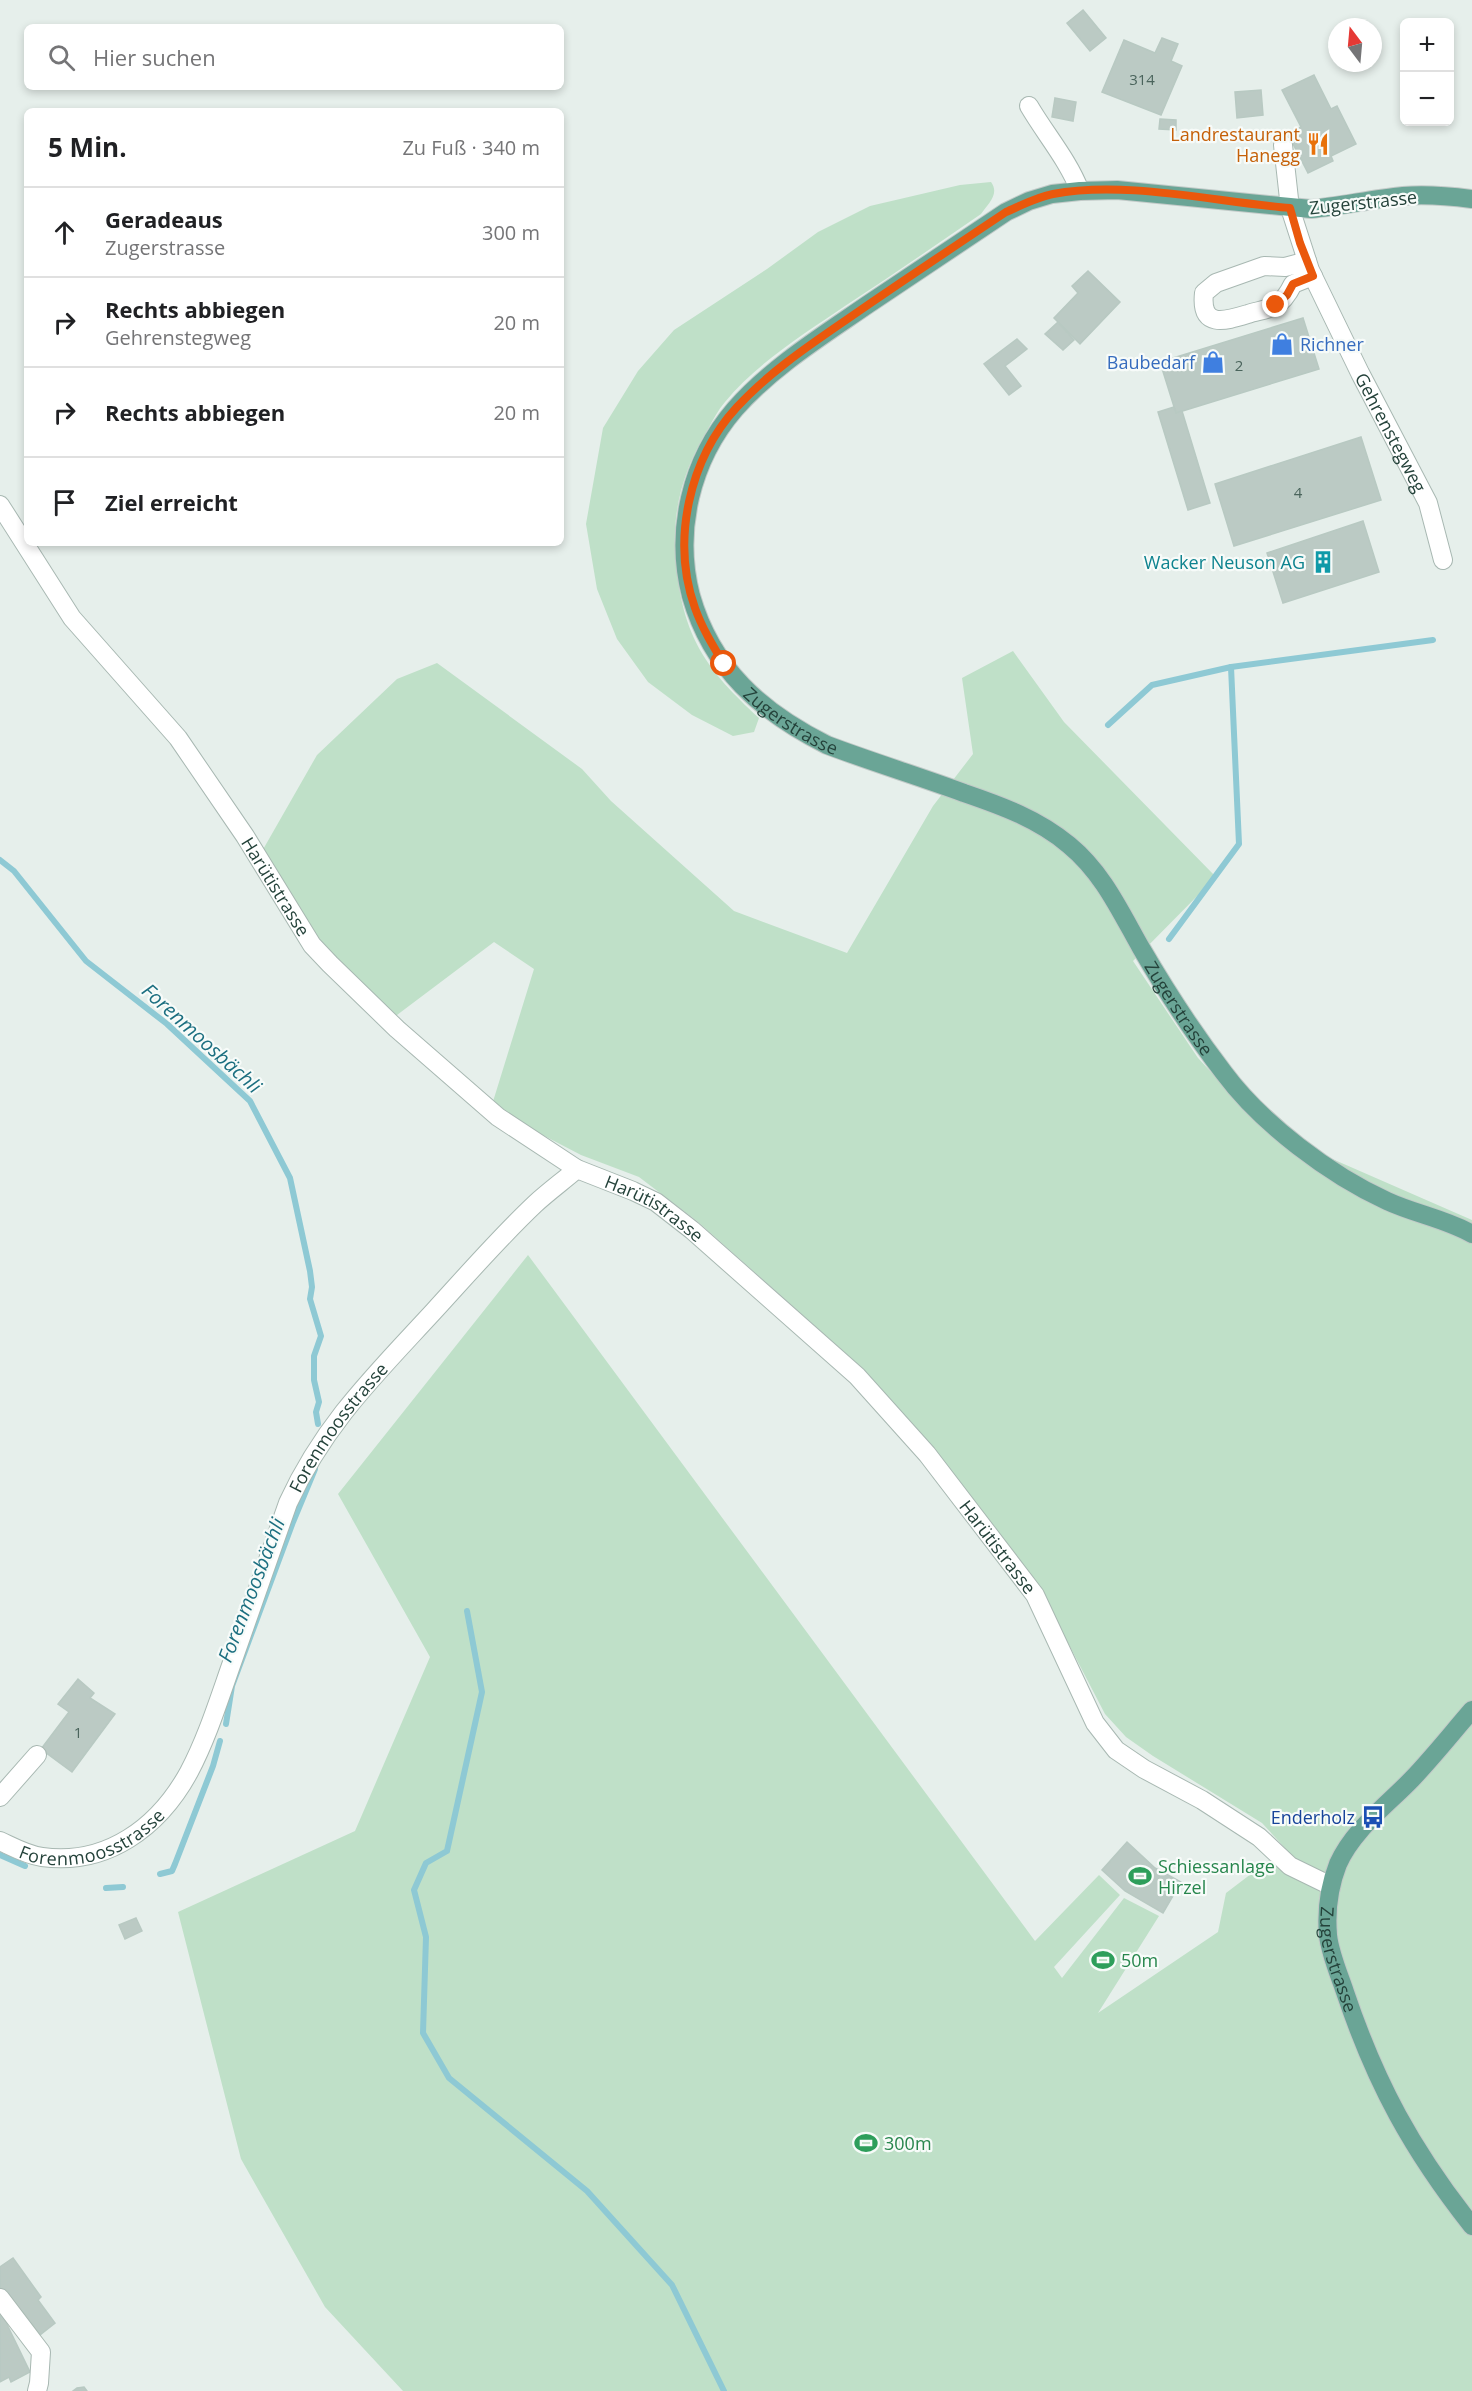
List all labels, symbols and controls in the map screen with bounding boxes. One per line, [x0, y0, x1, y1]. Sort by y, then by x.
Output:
north arrow [1328, 18, 1382, 72]
map controls [1400, 18, 1454, 126]
button: + [1400, 18, 1454, 72]
search box [24, 24, 564, 90]
icon: search [45, 41, 78, 74]
text: Hier suchen [93, 42, 216, 72]
house number: 314 [1129, 69, 1155, 89]
button: − [1400, 72, 1454, 126]
place label: Landrestaurant Hanegg [1170, 122, 1300, 167]
text: 5 Min. [48, 129, 127, 165]
restaurant icon: Landrestaurant Hanegg [1305, 131, 1331, 157]
text: Zu Fuß · 340 m [402, 134, 540, 161]
street label: Zugerstrasse [1308, 184, 1418, 220]
text: Geradeaus [105, 204, 223, 234]
icon: ahead [48, 216, 81, 249]
text: 300 m [482, 219, 540, 246]
text: Zugerstrasse [105, 234, 225, 261]
route end [1262, 291, 1288, 317]
text: Rechts abbiegen [105, 294, 285, 324]
icon: right [48, 306, 81, 339]
text: 20 m [493, 309, 540, 336]
text: Gehrenstegweg [105, 324, 251, 351]
shop icon: Richner [1269, 331, 1295, 357]
place label: Richner [1300, 332, 1364, 356]
shop icon: Baubedarf [1200, 349, 1226, 375]
place label: Baubedarf [1107, 350, 1196, 374]
house number: 2 [1235, 355, 1243, 375]
street label: Gehrenstegweg [1350, 369, 1432, 496]
icon: right [48, 396, 81, 429]
text: Rechts abbiegen [105, 397, 285, 427]
text: 20 m [493, 399, 540, 426]
house number: 4 [1294, 482, 1303, 502]
icon: arrive [48, 486, 81, 519]
text: Ziel erreicht [105, 487, 238, 517]
building icon: Wacker Neuson AG [1310, 549, 1336, 575]
place label: Wacker Neuson AG [1144, 550, 1305, 574]
route start [710, 650, 736, 676]
street label: Zugerstrasse [739, 682, 841, 760]
street label: Harütistrasse [236, 832, 316, 941]
street label: Zugerstrasse [1139, 956, 1219, 1060]
water label: Forenmoosbächli [136, 977, 268, 1100]
street label: Harütistrasse [601, 1169, 709, 1247]
street label: Forenmoosstrasse [283, 1357, 393, 1496]
street label: Harütistrasse [954, 1495, 1042, 1599]
water label: Forenmoosbächli [211, 1513, 291, 1666]
house number: 1 [74, 1722, 82, 1742]
street label: Forenmoosstrasse [16, 1803, 169, 1870]
bus stop icon: Enderholz [1360, 1804, 1386, 1830]
place label: Enderholz [1271, 1805, 1355, 1829]
place label: Schiessanlage Hirzel [1158, 1854, 1275, 1899]
sports icon: Schiessanlage Hirzel [1127, 1863, 1153, 1889]
street label: Zugerstrasse [1315, 1906, 1363, 2015]
sports icon: 50m [1090, 1947, 1116, 1973]
place label: 50m [1121, 1948, 1158, 1972]
sports icon: 300m [853, 2130, 879, 2156]
place label: 300m [884, 2131, 932, 2155]

